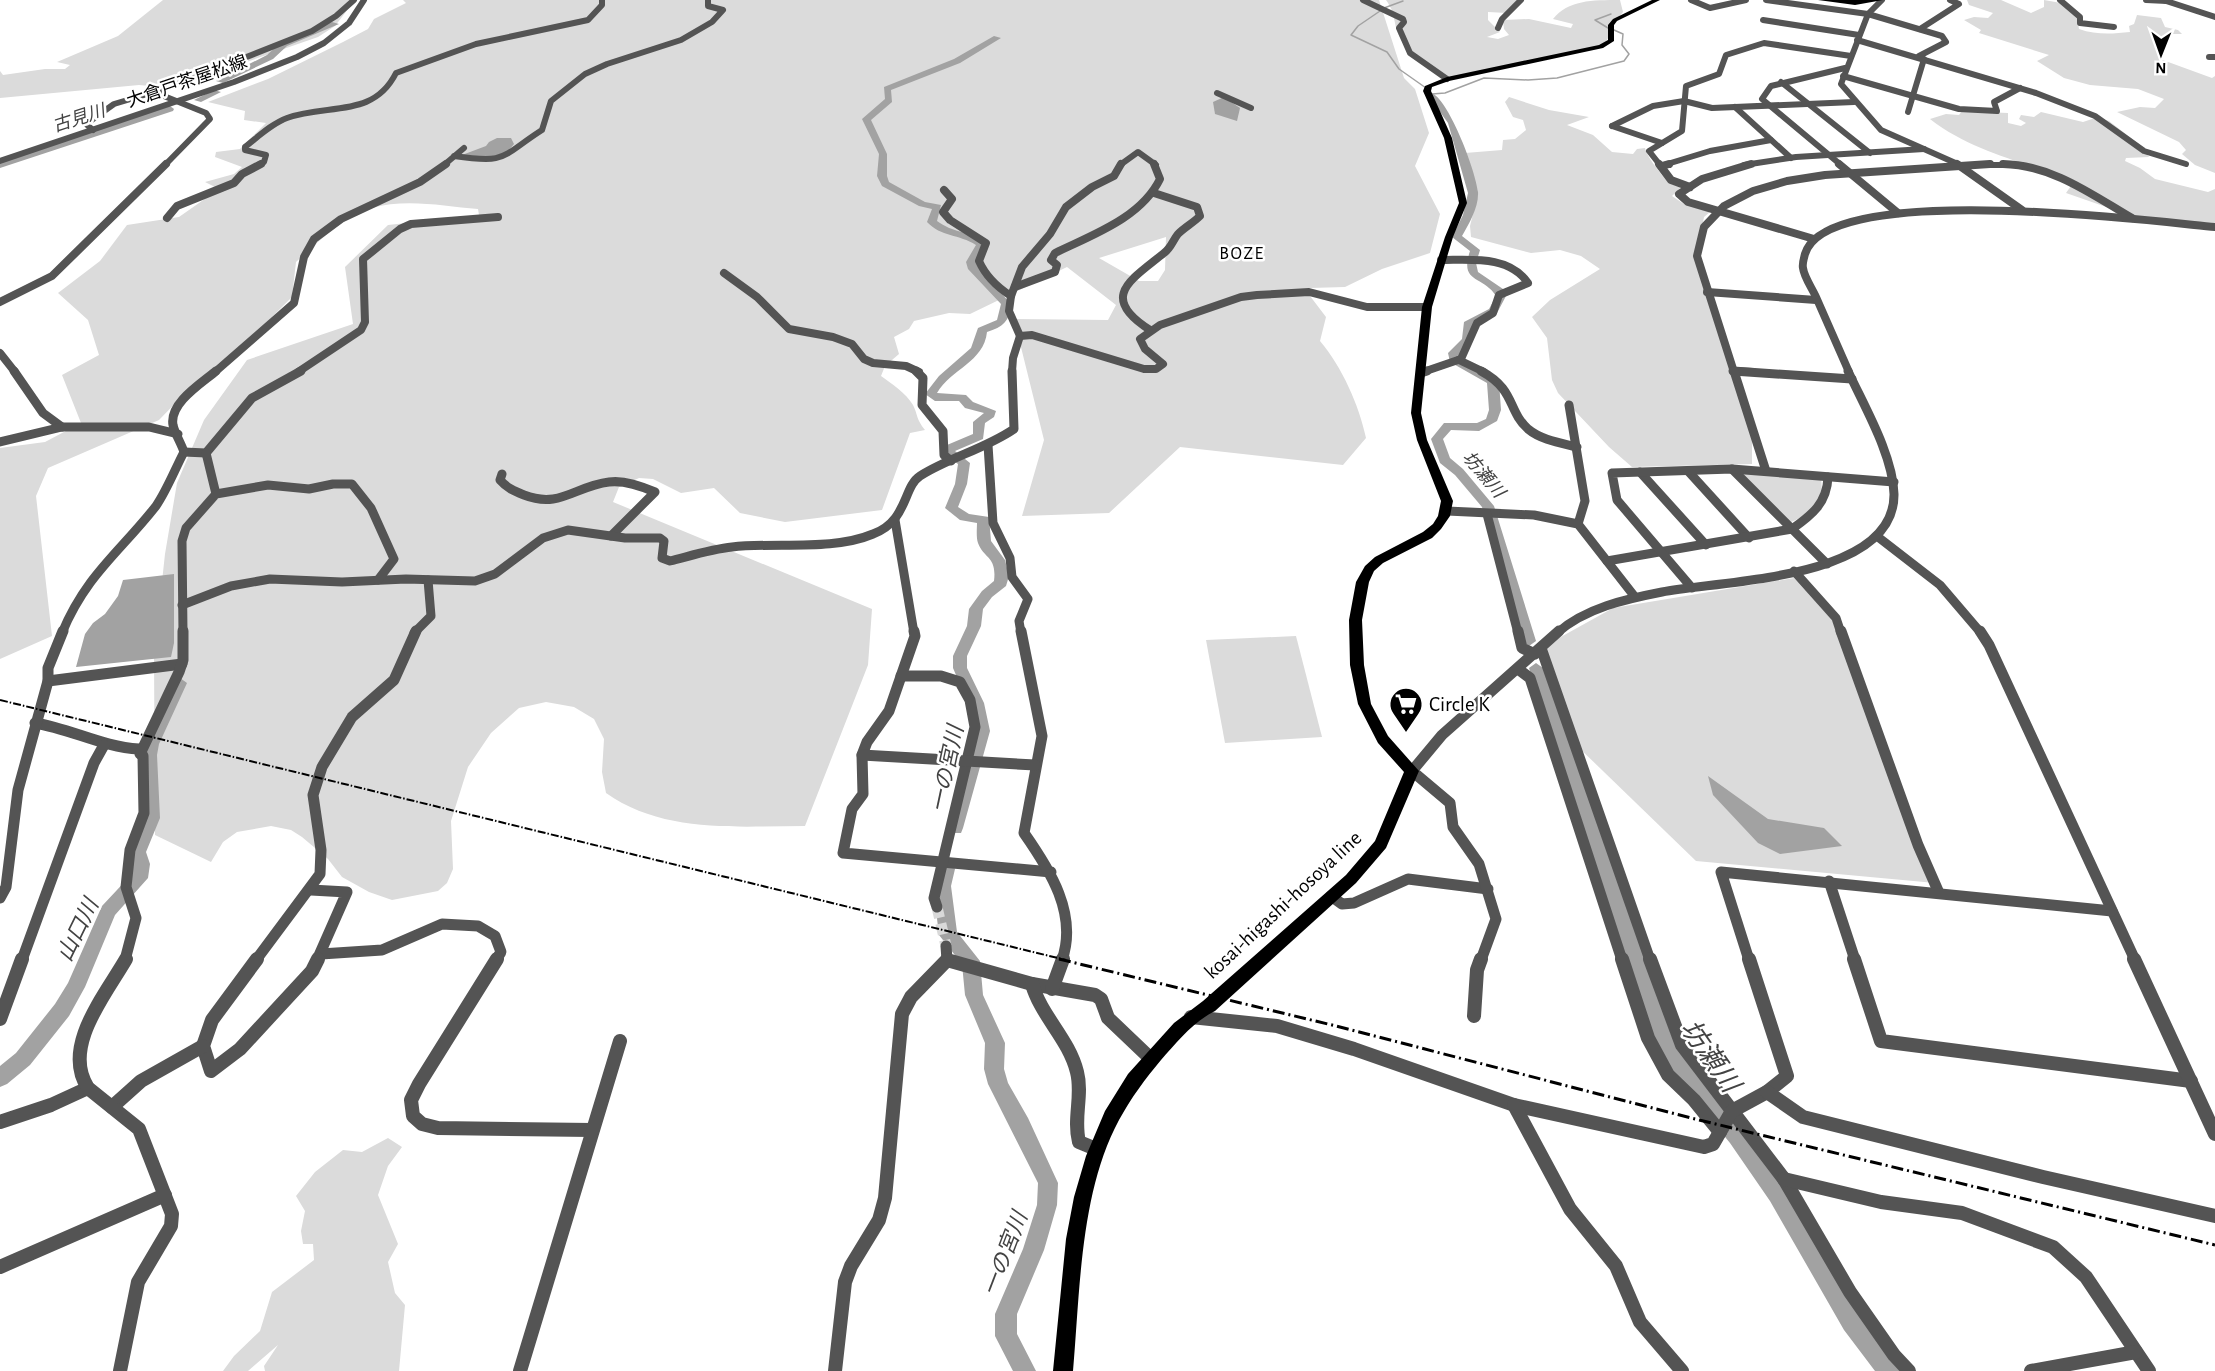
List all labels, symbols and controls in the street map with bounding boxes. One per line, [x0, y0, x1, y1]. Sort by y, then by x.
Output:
north arrow [2131, 24, 2191, 84]
street label: 大倉戸茶屋松線 [124, 51, 249, 111]
text: N [2155, 60, 2166, 76]
water label: 古見川 [50, 100, 109, 136]
district label: BOZE [1219, 245, 1265, 263]
water label: 坊瀬川 [1459, 447, 1510, 503]
supermarket icon: Circle K [1388, 686, 1424, 733]
place label: Circle K [1429, 694, 1490, 715]
water label: 一の宮川 [926, 722, 967, 814]
street label: kosai-higashi-hosoya line [1200, 827, 1366, 983]
water label: 山口川 [53, 893, 103, 964]
water label: 坊瀬川 [1676, 1015, 1747, 1099]
water label: 一の宮川 [978, 1207, 1032, 1299]

